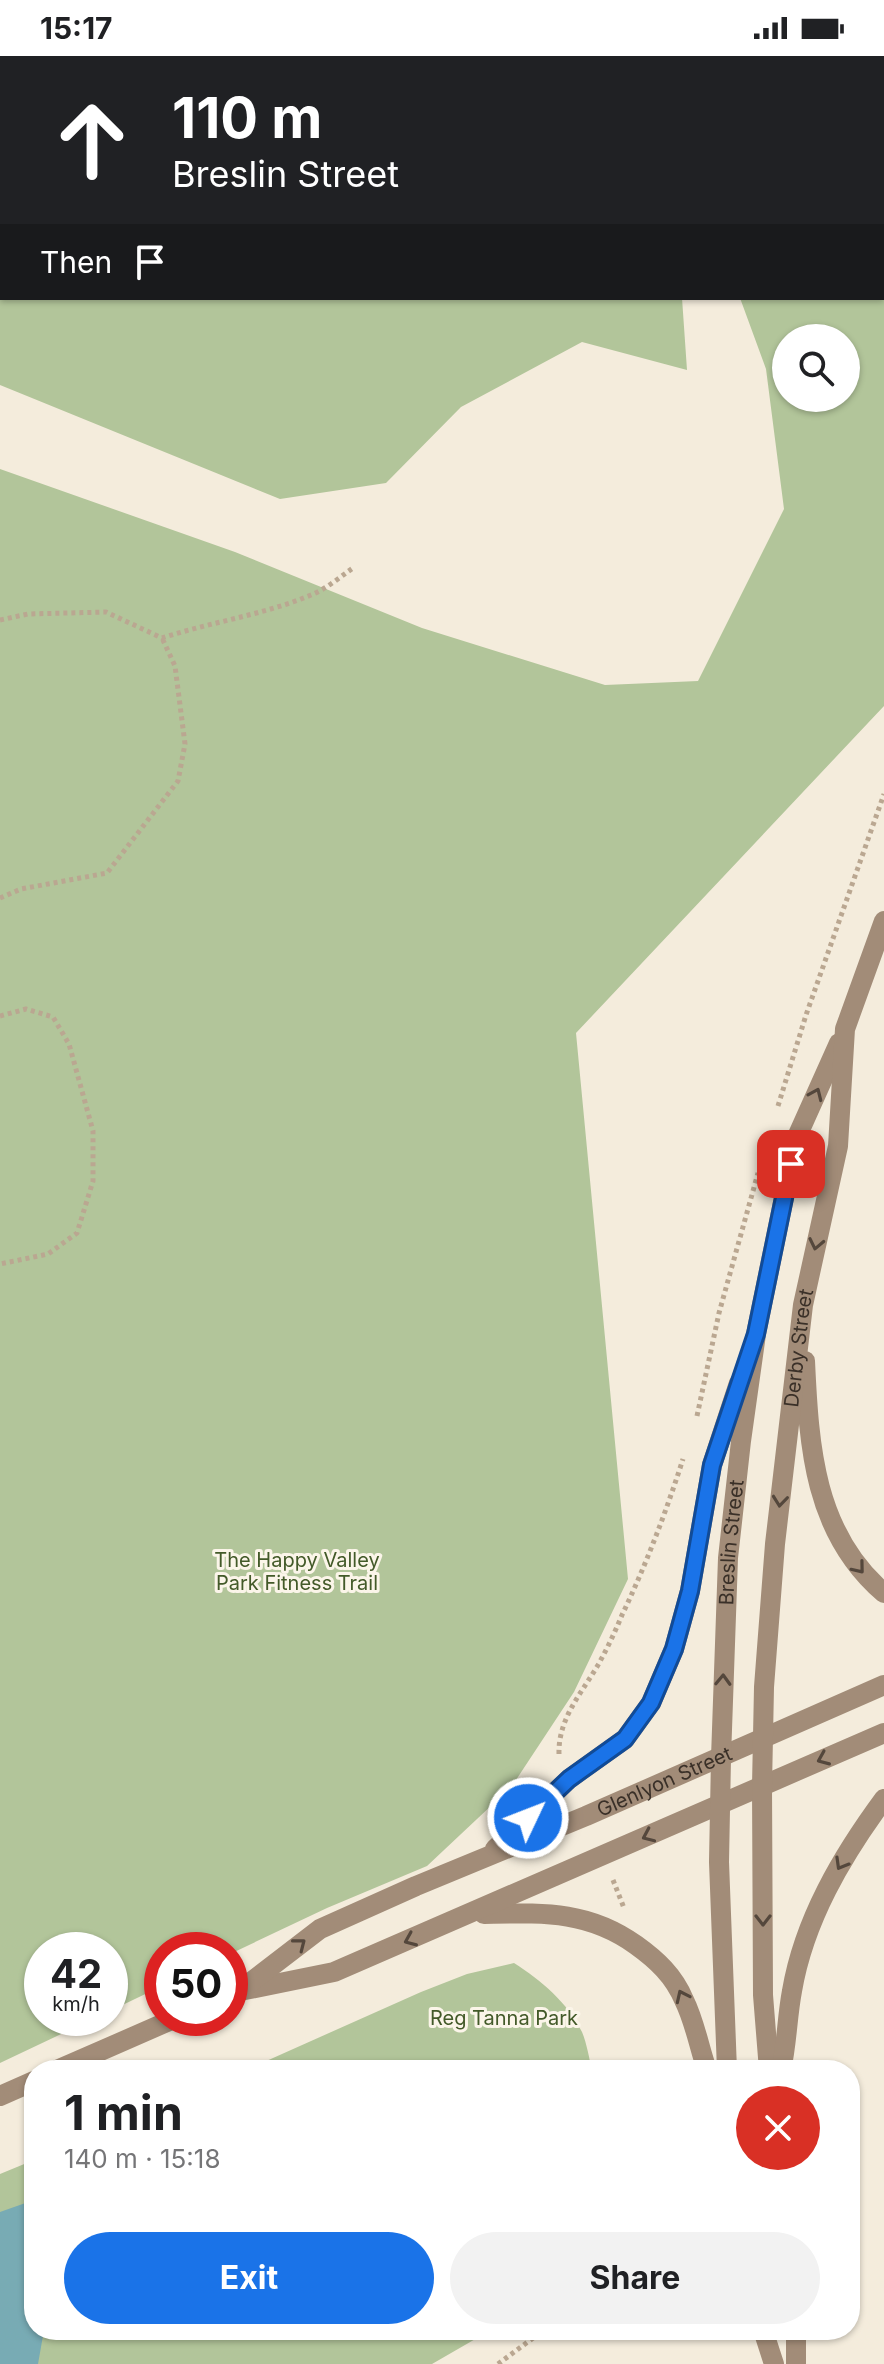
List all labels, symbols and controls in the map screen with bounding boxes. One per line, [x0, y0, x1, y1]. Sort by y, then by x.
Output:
text: 15:17 [40, 10, 113, 46]
text: 110 m [172, 84, 322, 152]
icon: ahead [40, 88, 144, 192]
text: Breslin Street [172, 152, 399, 196]
icon: arrive [128, 240, 172, 284]
text: Then [40, 244, 112, 280]
map controls [772, 324, 860, 412]
button: search [772, 324, 860, 412]
one-way arrow [806, 1088, 822, 1102]
pin [757, 1130, 825, 1198]
icon: arrive [769, 1142, 813, 1186]
one-way arrow [808, 1237, 825, 1250]
street label: Derby Street [779, 1286, 818, 1409]
street label: Breslin Street [714, 1478, 749, 1606]
one-way arrow [771, 1495, 788, 1508]
park label: The Happy Valley Park Fitness Trail [214, 1548, 380, 1595]
one-way arrow [849, 1559, 864, 1573]
one-way arrow [714, 1673, 731, 1686]
street label: Glenlyon Street [593, 1741, 736, 1822]
one-way arrow [817, 1750, 831, 1766]
position arrow [486, 1776, 570, 1860]
one-way arrow [642, 1826, 657, 1842]
one-way arrow [835, 1855, 851, 1870]
one-way arrow [754, 1914, 772, 1927]
one-way arrow [404, 1930, 418, 1946]
speed limit sign: 50 [144, 1932, 248, 2036]
one-way arrow [291, 1940, 306, 1954]
text: 42 [50, 1949, 102, 1998]
one-way arrow [676, 1990, 692, 2005]
text: km/h [52, 1992, 100, 2016]
park label: Reg Tanna Park [430, 2006, 578, 2030]
text: 1 min [64, 2083, 183, 2142]
button: close [736, 2086, 820, 2170]
text: 140 m · 15:18 [64, 2143, 221, 2174]
button: Exit [64, 2232, 434, 2324]
button: Share [450, 2232, 820, 2324]

